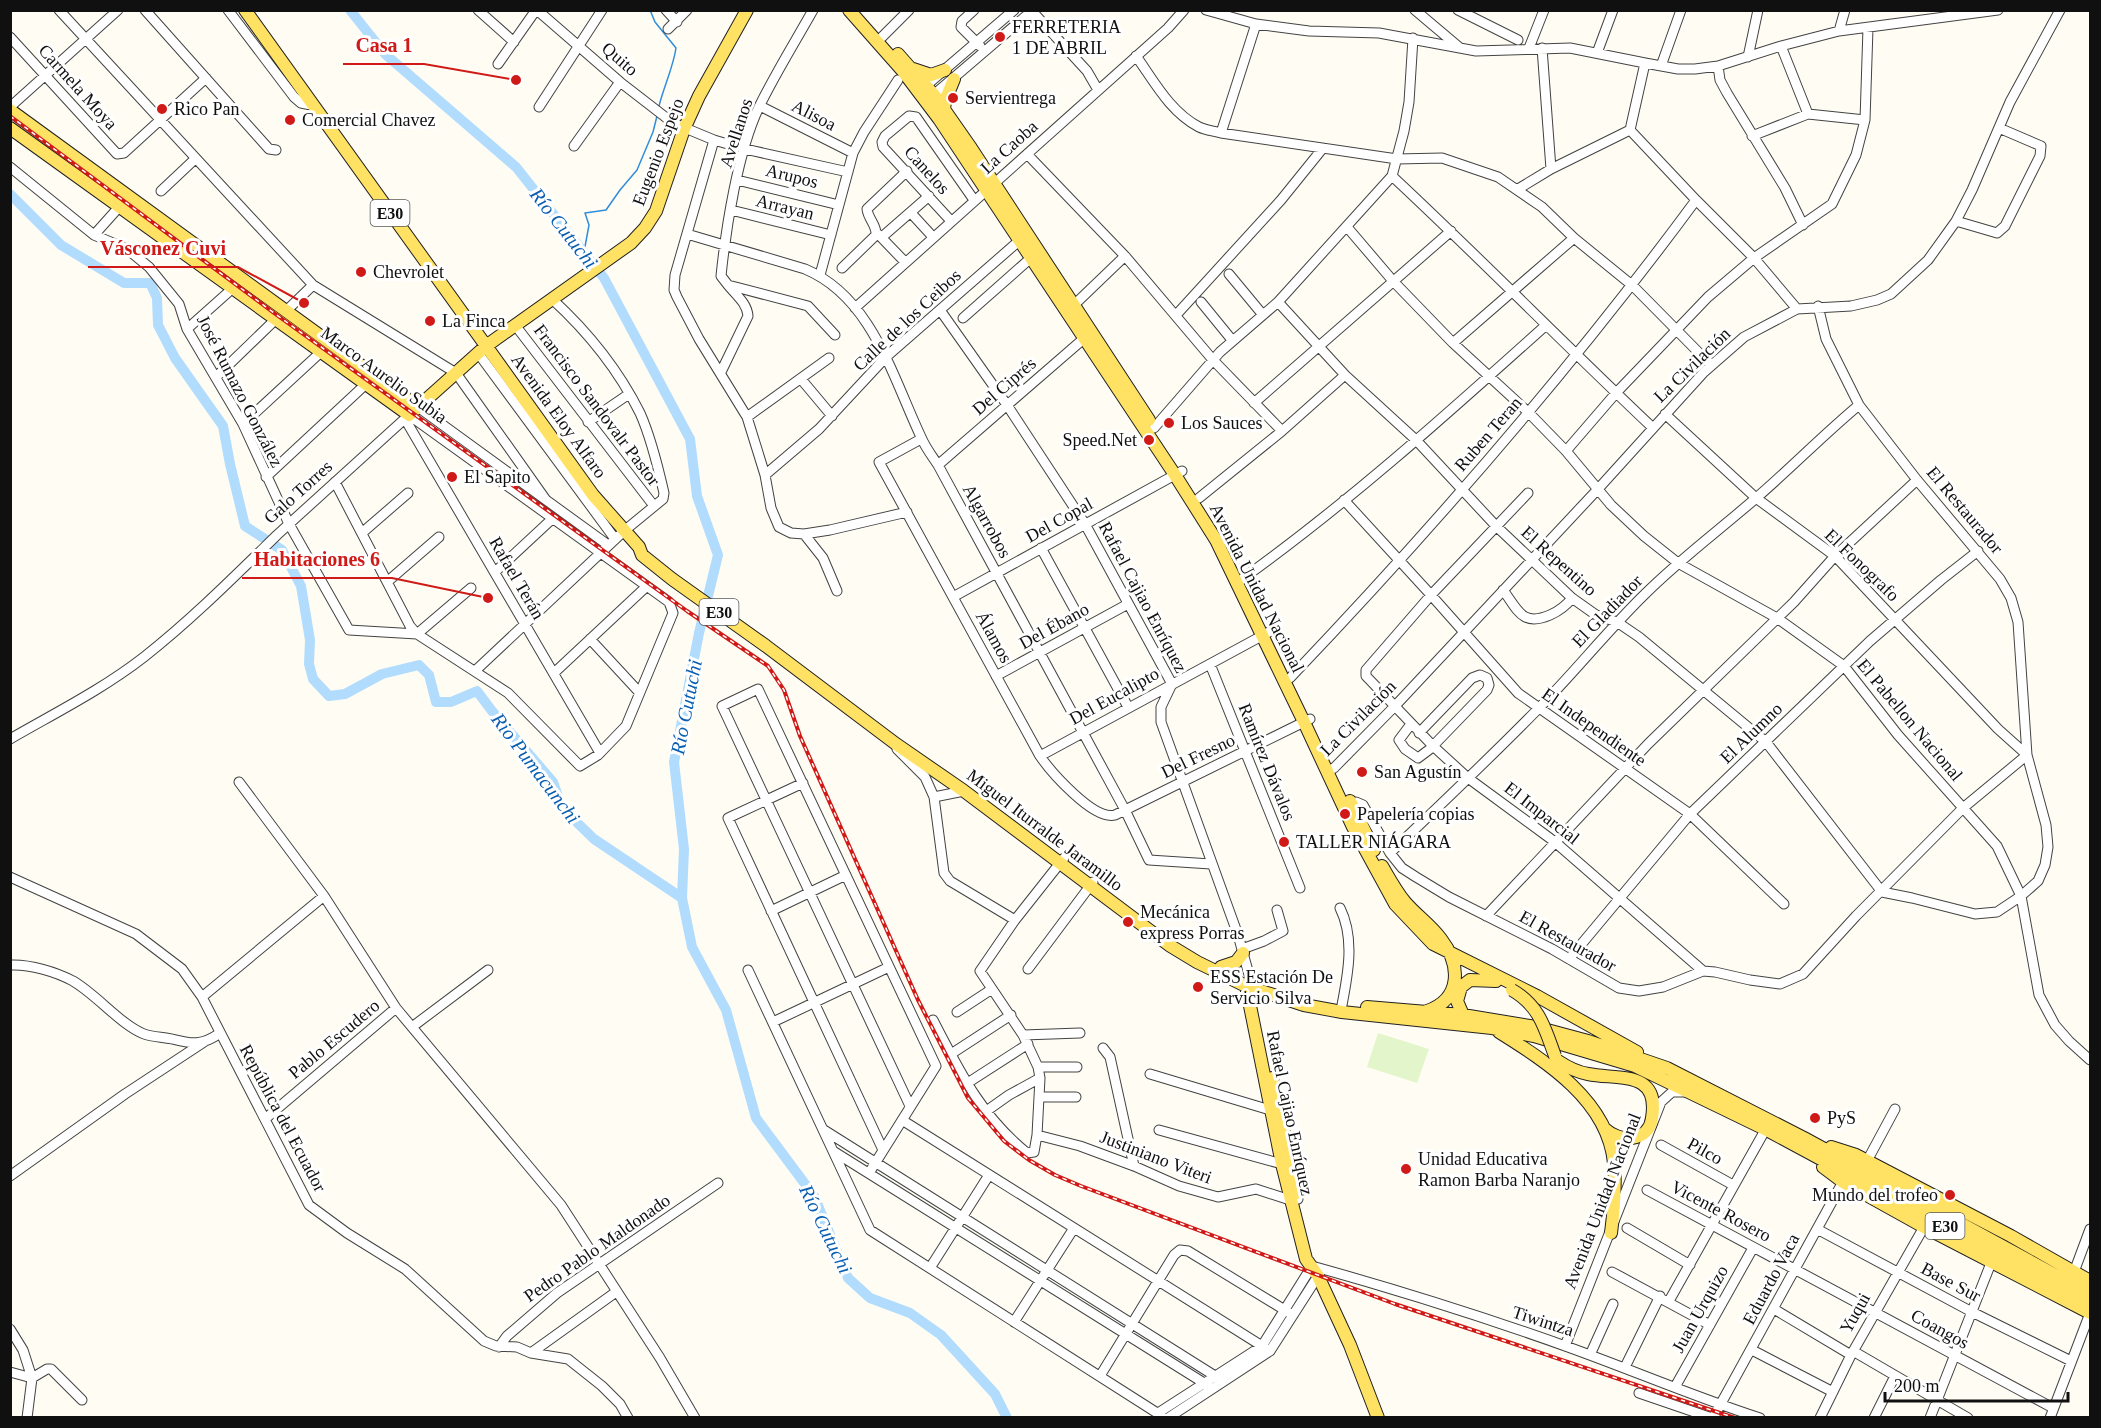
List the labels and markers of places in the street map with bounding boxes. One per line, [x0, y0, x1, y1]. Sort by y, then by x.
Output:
place label: FERRETERIA 1 DE ABRIL [1012, 17, 1121, 58]
callout: Casa 1 [343, 26, 424, 64]
marker: FERRETERIA 1 DE ABRIL [993, 30, 1007, 44]
place label: Servientrega [965, 88, 1056, 108]
marker: Servientrega [946, 91, 960, 105]
place label: Rico Pan [174, 99, 240, 119]
marker: Rico Pan [155, 102, 169, 116]
place label: Comercial Chavez [302, 110, 435, 130]
marker: Comercial Chavez [283, 113, 297, 127]
callout: Vásconez Cuvi [88, 229, 238, 267]
place label: Chevrolet [373, 262, 444, 282]
marker: Chevrolet [354, 265, 368, 279]
place label: La Finca [442, 311, 505, 331]
marker: La Finca [423, 314, 437, 328]
place label: Los Sauces [1181, 413, 1262, 433]
marker: Los Sauces [1162, 416, 1176, 430]
place label: Speed.Net [1063, 430, 1137, 450]
marker: Speed.Net [1142, 433, 1156, 447]
place label: El Sapito [464, 467, 531, 487]
marker: El Sapito [445, 470, 459, 484]
callout: Habitaciones 6 [242, 540, 392, 578]
place label: San Agustín [1374, 762, 1462, 782]
marker: San Agustín [1355, 765, 1369, 779]
place label: Papelería copias [1357, 804, 1474, 824]
marker: Papelería copias [1338, 807, 1352, 821]
place label: TALLER NIÁGARA [1296, 831, 1451, 852]
marker: TALLER NIÁGARA [1277, 835, 1291, 849]
place label: Mecánica express Porras [1140, 902, 1244, 943]
marker: Mecánica express Porras [1121, 915, 1135, 929]
place label: ESS Estación De Servicio Silva [1210, 967, 1333, 1008]
marker: ESS Estación De Servicio Silva [1191, 980, 1205, 994]
place label: PyS [1827, 1108, 1856, 1128]
marker: PyS [1808, 1111, 1822, 1125]
place label: Unidad Educativa Ramon Barba Naranjo [1418, 1149, 1580, 1190]
marker: Unidad Educativa Ramon Barba Naranjo [1399, 1162, 1413, 1176]
place label: Mundo del trofeo [1812, 1185, 1938, 1205]
marker: Mundo del trofeo [1943, 1188, 1957, 1202]

